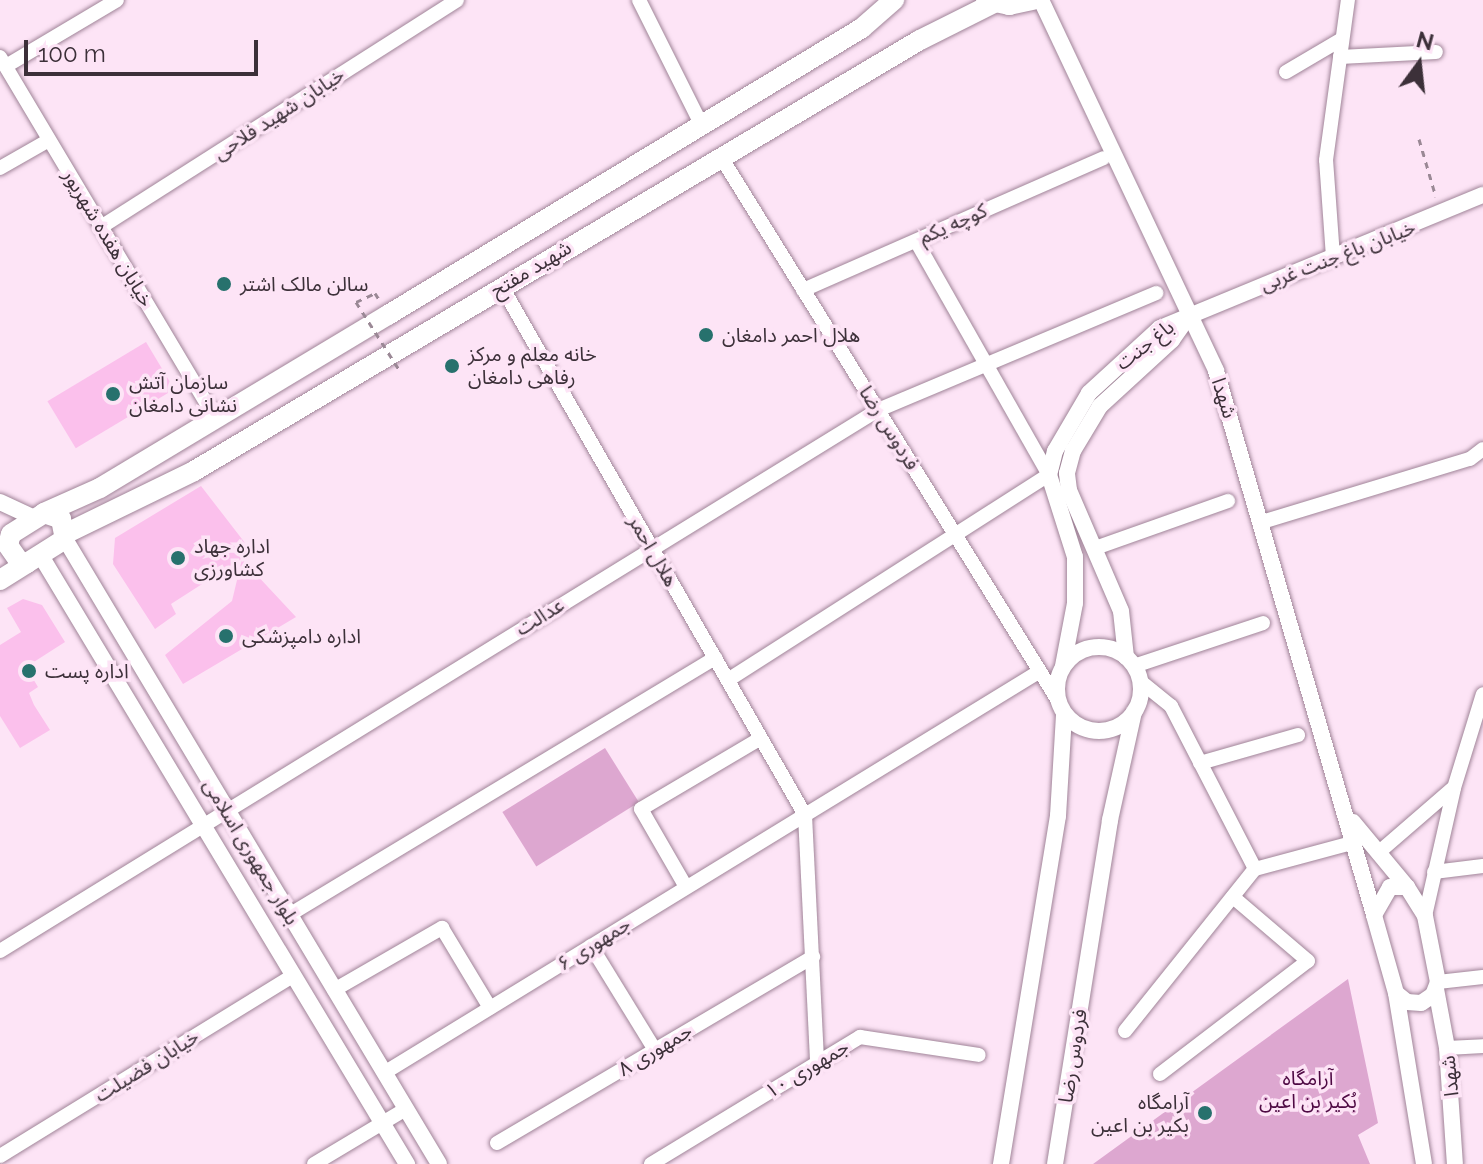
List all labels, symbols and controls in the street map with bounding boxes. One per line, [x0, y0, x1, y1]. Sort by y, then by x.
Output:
scale bar [28, 24, 262, 74]
north arrow [1379, 24, 1459, 104]
text: N [1414, 26, 1437, 56]
text: 100 m [38, 39, 106, 68]
street label: خیابان شهید فلاحی [209, 63, 349, 165]
street label: خیابان هفده شهریور [57, 165, 159, 311]
street label: کوچه یکم [915, 198, 991, 250]
street label: خیابان باغ جنت غربی [1257, 215, 1419, 297]
street label: شهید مفتح [486, 236, 576, 302]
place label: سالن مالک اشتر [240, 272, 368, 296]
marker: سالن مالک اشتر [215, 275, 233, 293]
street label: باغ جنت [1111, 315, 1179, 375]
place label: هلال احمر دامغان [722, 323, 860, 347]
marker: هلال احمر دامغان [697, 326, 715, 344]
place label: خانه معلم و مرکز رفاهی دامغان [468, 342, 597, 389]
marker: خانه معلم و مرکز رفاهی دامغان [443, 357, 461, 375]
place label: سازمان آتش نشانی دامغان [129, 370, 237, 417]
street label: شهدا [1206, 375, 1242, 421]
street label: فردوس رضا [854, 382, 924, 474]
marker: سازمان آتش نشانی دامغان [104, 385, 122, 403]
street label: هلال احمر [623, 511, 683, 591]
place label: اداره جهاد کشاورزی [194, 534, 270, 581]
marker: اداره جهاد کشاورزی [169, 549, 187, 567]
street label: عدالت [511, 593, 569, 641]
place label: اداره دامپزشکی [242, 624, 361, 648]
marker: اداره دامپزشکی [217, 627, 235, 645]
place label: اداره پست [45, 659, 129, 683]
marker: اداره پست [20, 662, 38, 680]
street label: بلوار جمهوری اسلامی [198, 775, 304, 929]
street label: جمهوری ۶ [553, 912, 635, 976]
street label: فردوس رضا [1054, 1007, 1092, 1105]
street label: جمهوری ۸ [614, 1019, 696, 1081]
street label: خیابان فضیلت [90, 1024, 204, 1108]
street label: جمهوری ۱۰ [761, 1035, 853, 1103]
street label: شهدا [1436, 1054, 1464, 1098]
park label: آرامگاه بُکیر بن اعین [1259, 1066, 1357, 1113]
place label: آرامگاه بکیر بن اعین [1091, 1090, 1189, 1137]
marker: آرامگاه بکیر بن اعین [1196, 1104, 1214, 1122]

